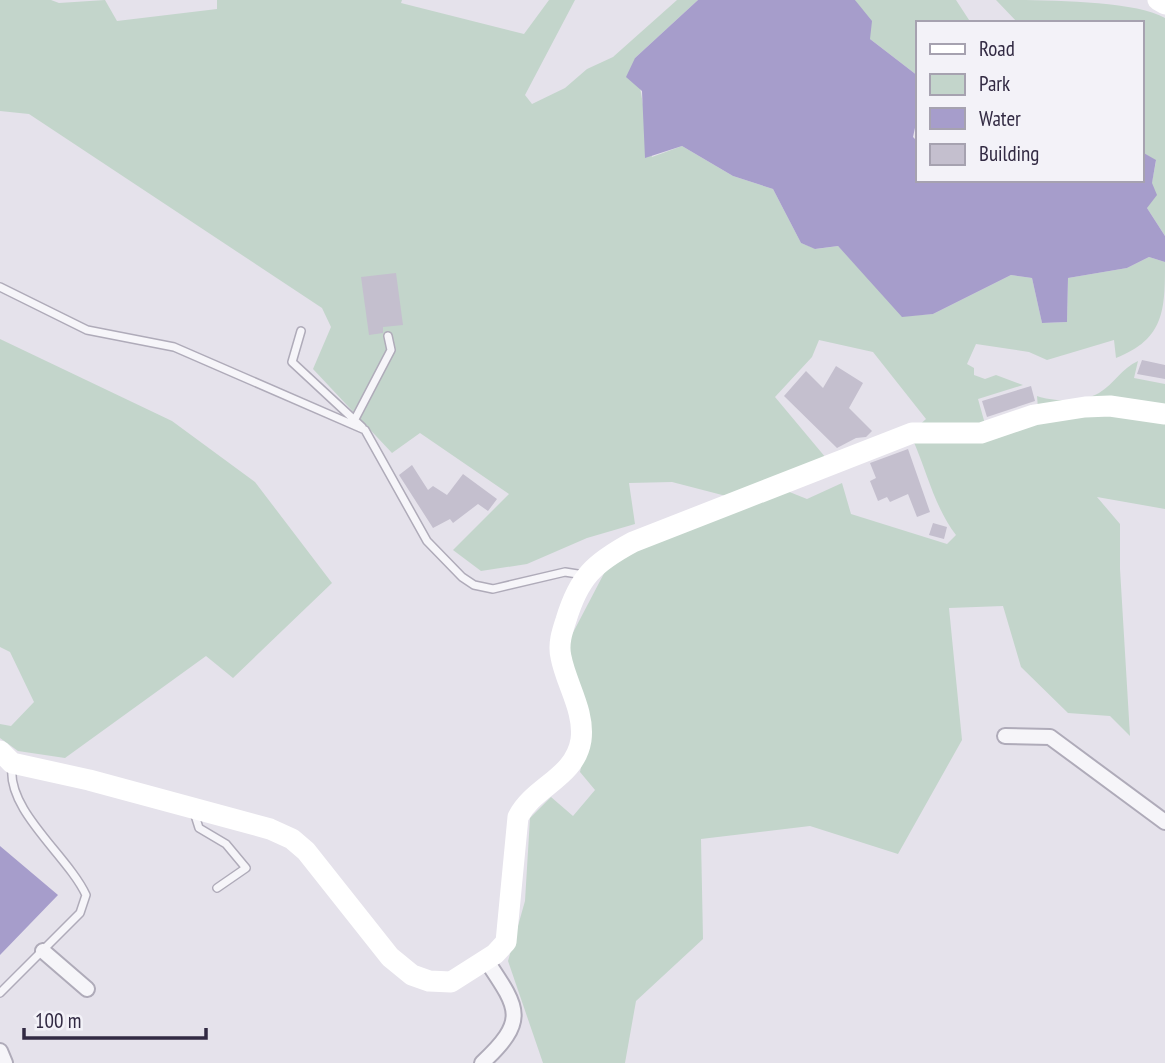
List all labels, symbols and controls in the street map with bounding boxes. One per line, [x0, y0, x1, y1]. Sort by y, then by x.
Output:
legend [916, 21, 1144, 182]
text: Road [979, 35, 1015, 62]
text: Park [979, 70, 1010, 97]
text: Water [979, 105, 1021, 132]
text: Building [979, 140, 1039, 167]
scale bar [24, 996, 206, 1040]
text: 100 m [35, 1007, 81, 1034]

